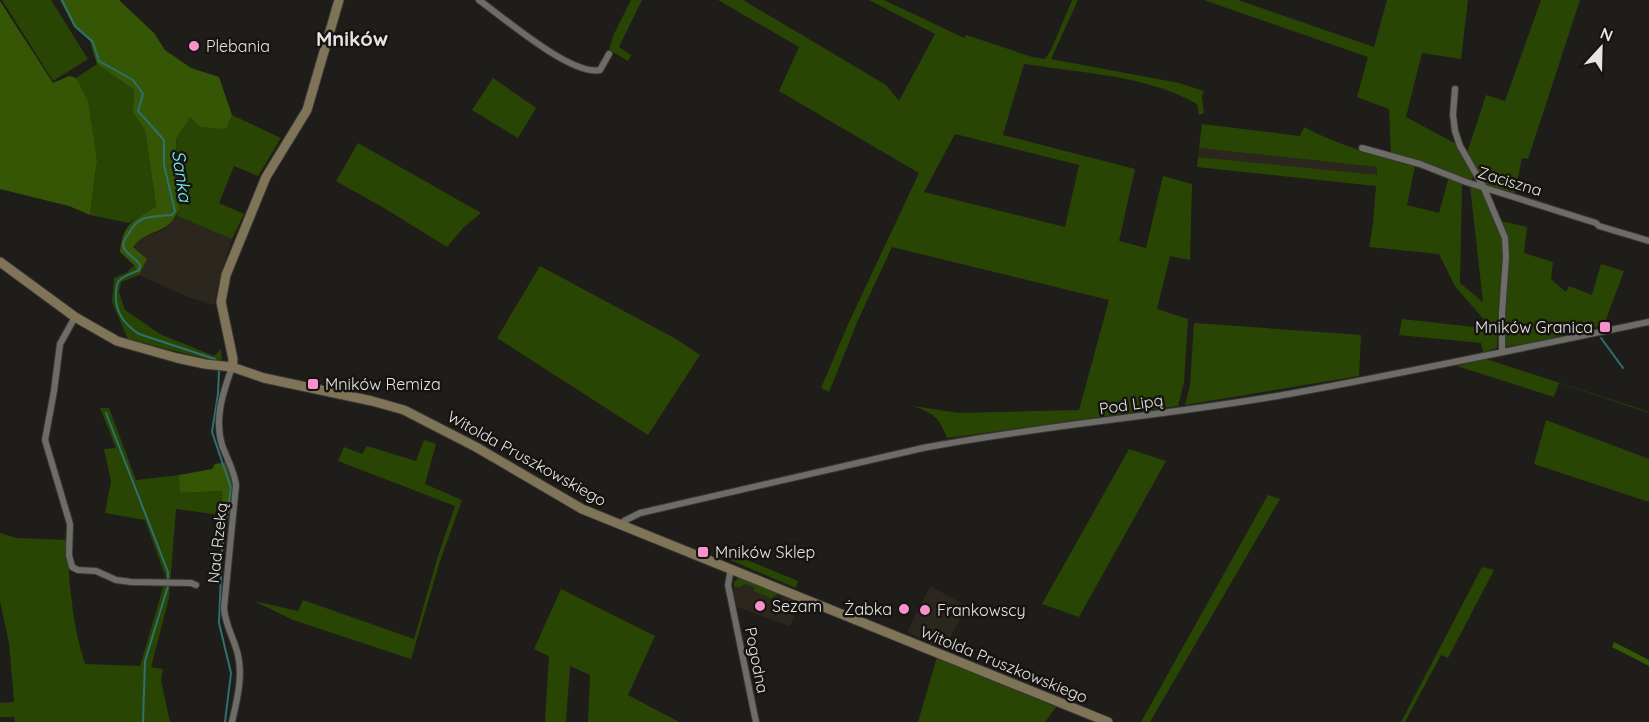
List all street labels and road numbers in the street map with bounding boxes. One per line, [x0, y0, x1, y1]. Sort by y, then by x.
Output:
street label: Zaciszna [1476, 162, 1544, 200]
street label: Pod Lipą [1098, 390, 1164, 418]
street label: Witolda Pruszkowskiego [444, 406, 610, 510]
street label: Nad Rzeką [203, 502, 231, 584]
street label: Witolda Pruszkowskiego [917, 621, 1091, 707]
street label: Pogodna [741, 625, 773, 695]

